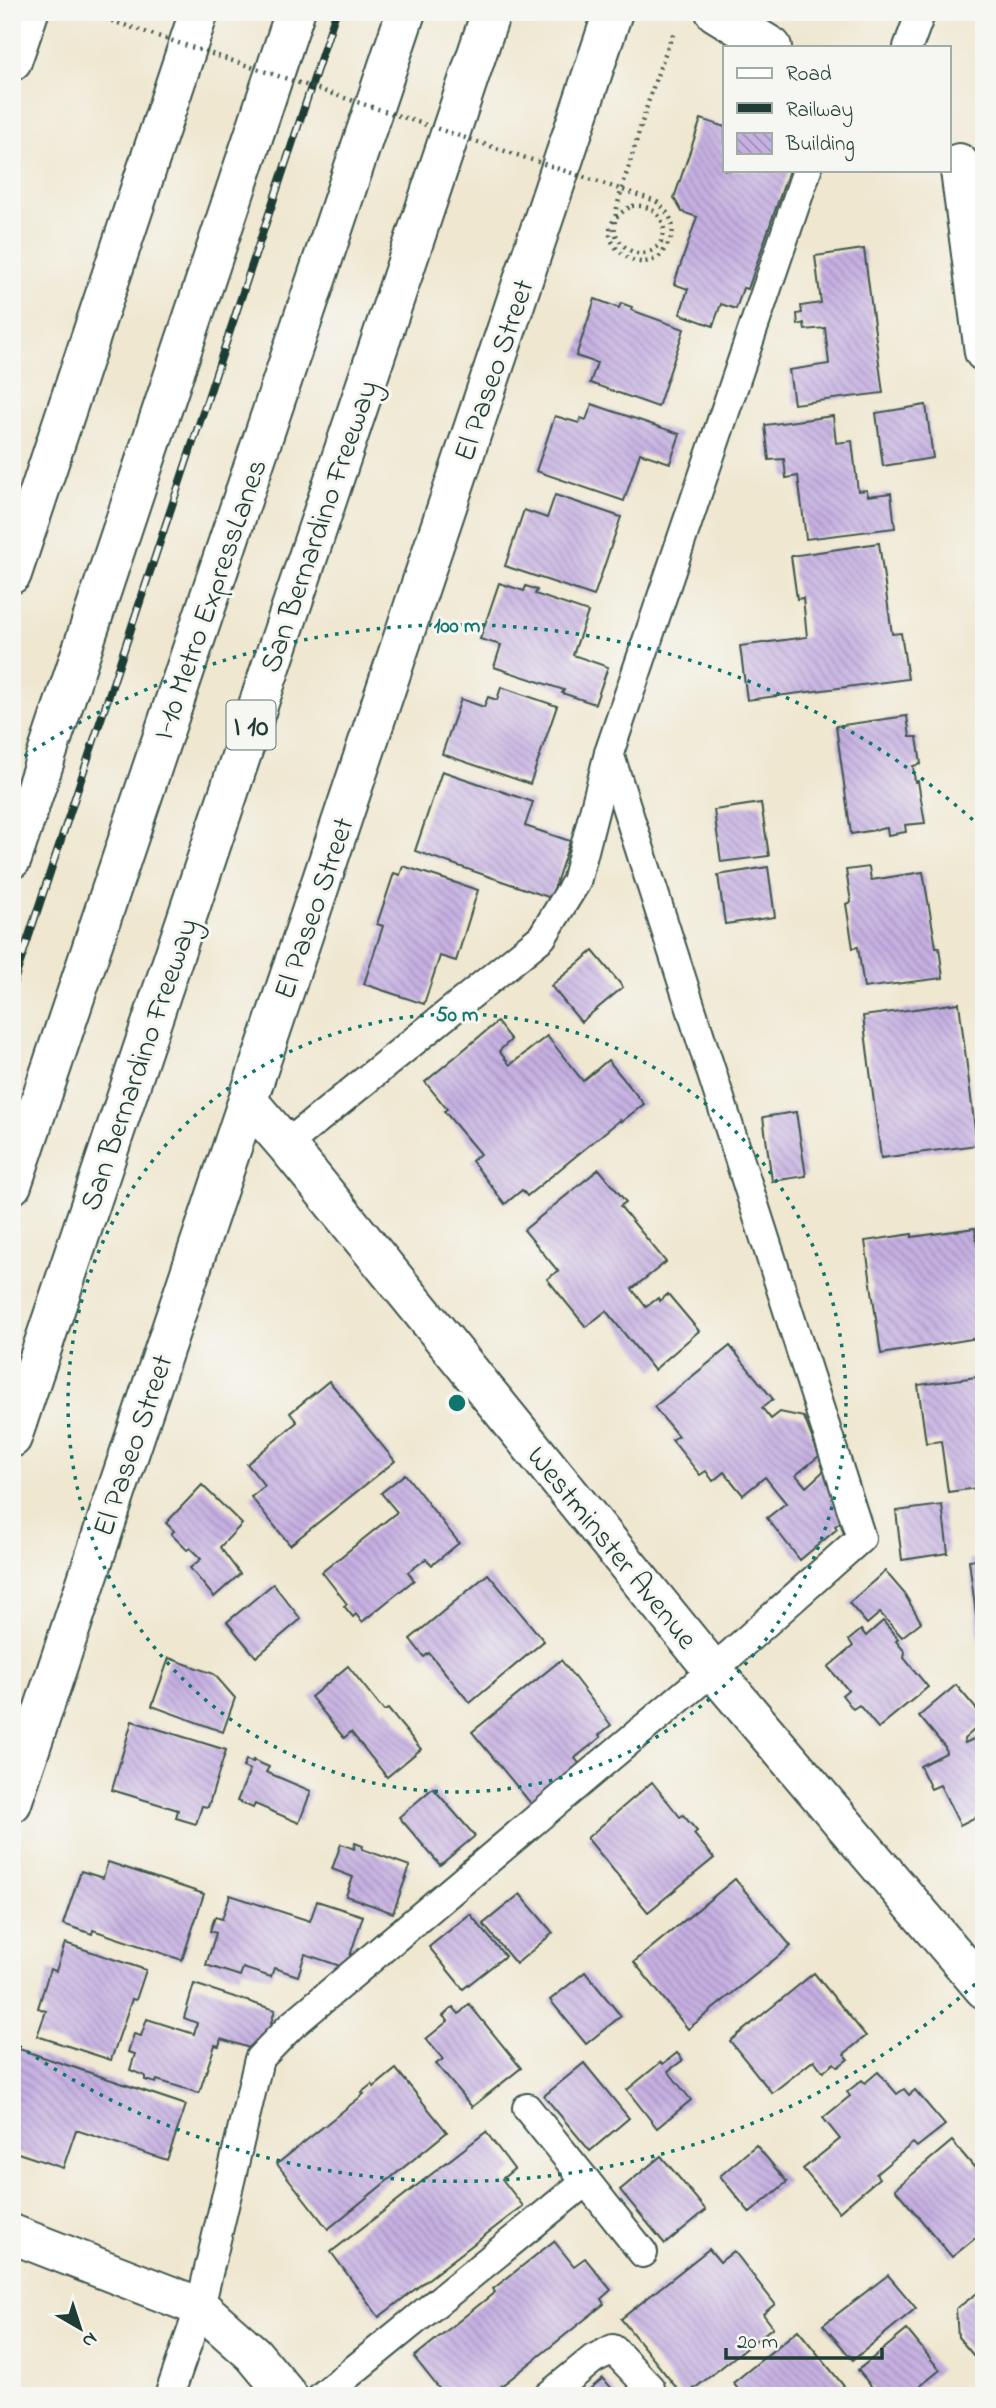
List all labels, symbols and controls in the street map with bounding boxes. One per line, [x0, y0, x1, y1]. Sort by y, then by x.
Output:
legend [723, 46, 950, 172]
text: Road [786, 60, 832, 90]
text: Railway [786, 96, 853, 128]
text: Building [785, 130, 855, 162]
street label: El Paseo Street [444, 274, 548, 468]
street label: San Bernardino Freeway [250, 375, 392, 679]
street label: I-10 Metro ExpressLanes [143, 454, 281, 746]
text: 100 m [434, 612, 480, 642]
road number: I 10 [226, 700, 276, 750]
street label: El Paseo Street [264, 812, 368, 1006]
street label: San Bernardino Freeway [70, 913, 212, 1217]
text: 50 m [436, 1001, 478, 1031]
street label: El Paseo Street [83, 1349, 187, 1543]
centre of rings [445, 1391, 469, 1415]
street label: Westminster Avenue [515, 1438, 707, 1661]
north arrow [46, 2292, 116, 2362]
scale bar [726, 2317, 882, 2361]
text: N [76, 2325, 103, 2354]
text: 20 m [737, 2328, 778, 2358]

